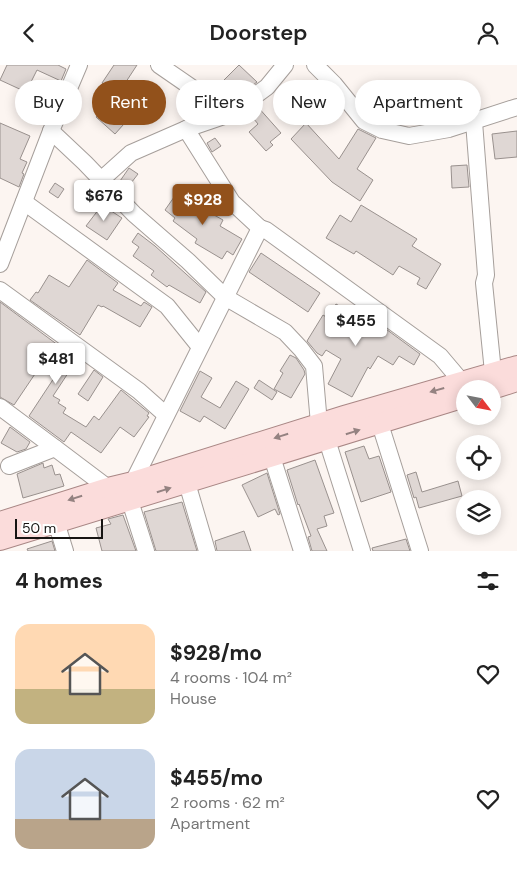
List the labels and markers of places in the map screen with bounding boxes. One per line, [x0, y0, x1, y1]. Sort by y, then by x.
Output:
pin: $676 [74, 179, 134, 222]
pin: $928 [173, 184, 233, 226]
pin: $455 [326, 305, 386, 347]
pin: $481 [26, 343, 86, 385]

